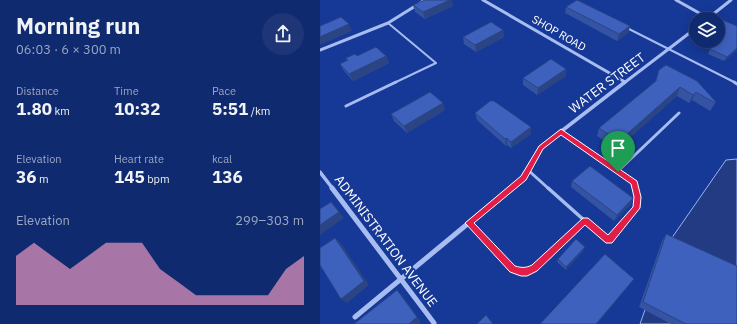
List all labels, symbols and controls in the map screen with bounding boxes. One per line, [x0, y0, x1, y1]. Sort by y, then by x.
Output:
text: Morning run [16, 11, 140, 40]
street label: SHOP ROAD [529, 12, 589, 54]
map controls [689, 12, 725, 48]
button: layers [689, 12, 725, 48]
button: share [262, 13, 304, 55]
text: 06:03 · 6 × 300 m [16, 41, 121, 58]
street label: WATER STREET [565, 48, 649, 117]
text: Distance [16, 84, 59, 98]
text: Time [114, 84, 139, 98]
text: Pace [212, 84, 236, 98]
text: 1.80 [16, 98, 52, 120]
text: 10:32 [114, 98, 160, 120]
text: 5:51 [212, 98, 248, 120]
text: km [52, 104, 70, 118]
text: /km [248, 104, 270, 118]
pin [601, 131, 635, 172]
icon: arrive [607, 137, 629, 159]
text: Elevation [16, 152, 62, 166]
text: Heart rate [114, 152, 164, 166]
text: kcal [212, 152, 232, 166]
text: 36 [16, 166, 36, 188]
text: 145 [114, 166, 145, 188]
text: 136 [212, 166, 243, 188]
text: m [36, 172, 49, 186]
text: bpm [145, 172, 170, 186]
street label: ADMINISTRATION AVENUE [331, 172, 441, 310]
text: Elevation [16, 212, 70, 229]
text: 299–303 m [235, 212, 304, 229]

